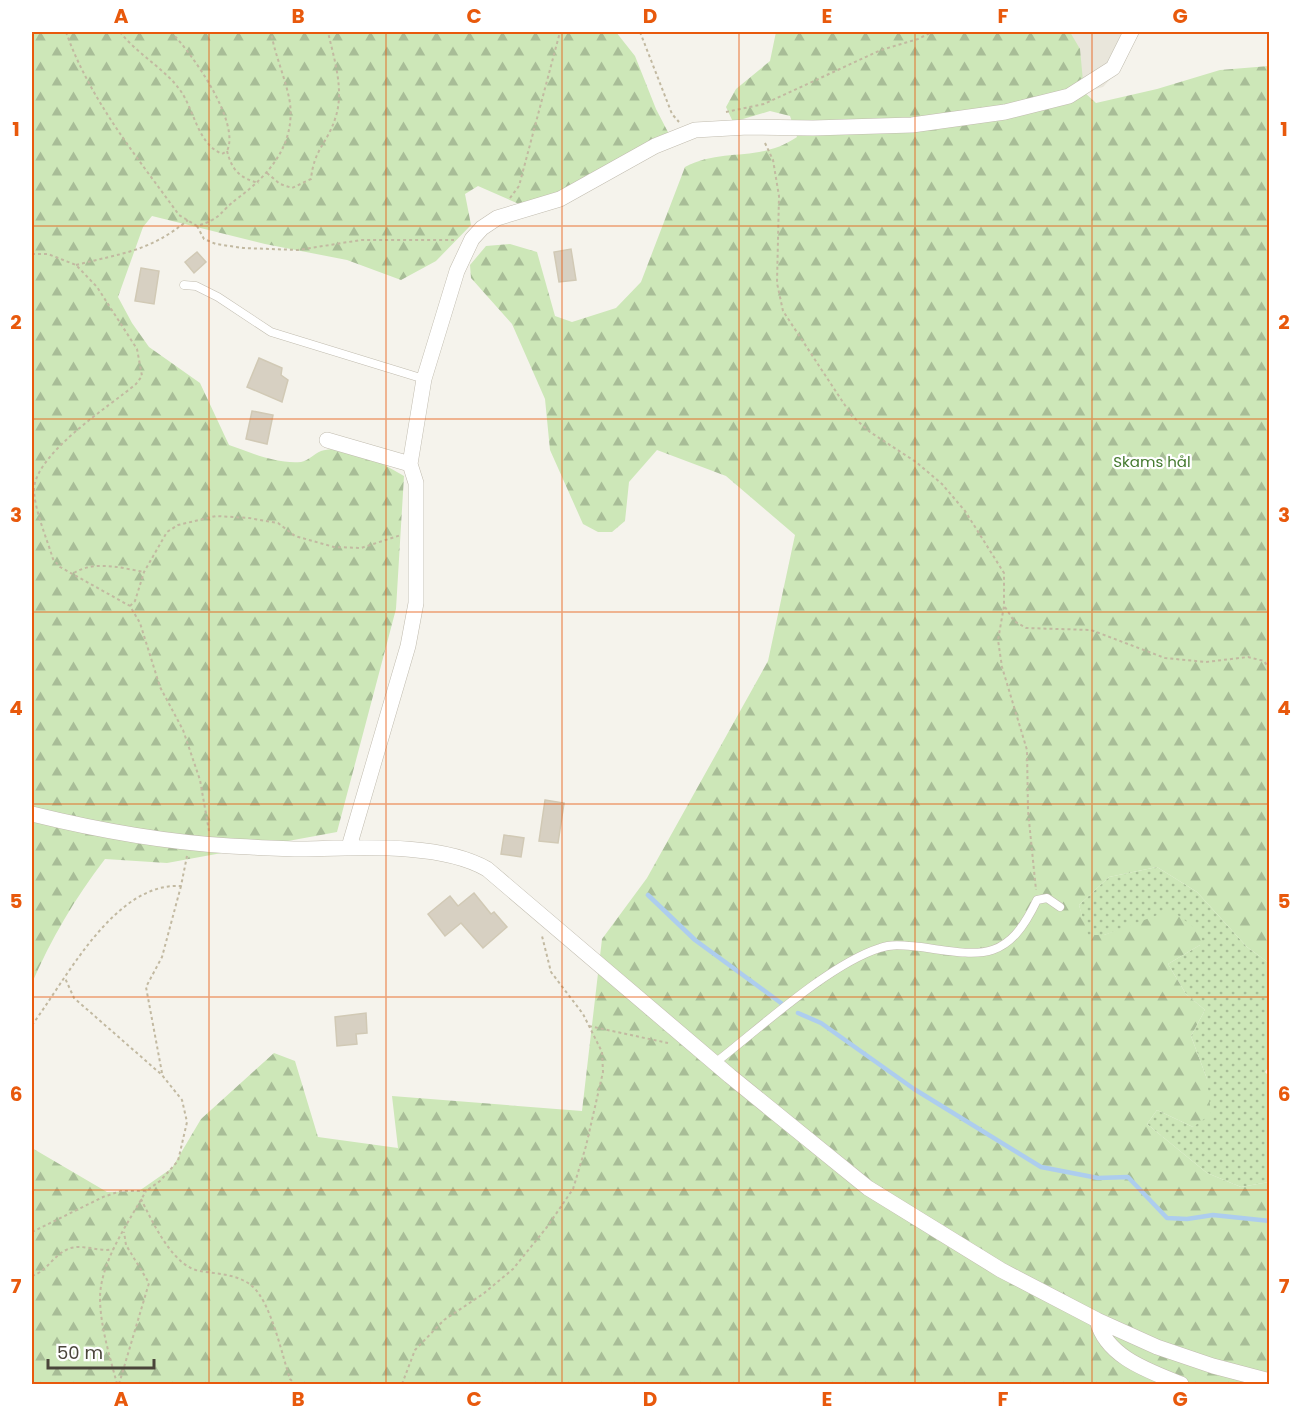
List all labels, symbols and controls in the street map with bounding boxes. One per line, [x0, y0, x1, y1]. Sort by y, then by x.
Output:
text: A [114, 2, 129, 30]
text: B [291, 2, 305, 30]
text: C [466, 2, 482, 30]
text: D [643, 2, 657, 30]
text: E [822, 2, 832, 30]
text: F [998, 2, 1009, 30]
text: G [1172, 2, 1188, 30]
text: 1 [12, 115, 20, 143]
text: 1 [1280, 115, 1288, 143]
text: 2 [10, 308, 22, 336]
text: 2 [1278, 308, 1290, 336]
park label: Skams hål [1113, 451, 1191, 472]
text: 3 [10, 501, 22, 529]
text: 3 [1278, 501, 1290, 529]
text: 4 [9, 694, 23, 722]
text: 4 [1277, 694, 1291, 722]
text: 5 [10, 887, 23, 915]
text: 5 [1278, 887, 1291, 915]
text: 6 [10, 1080, 22, 1108]
text: 6 [1278, 1080, 1290, 1108]
text: 7 [11, 1272, 22, 1300]
text: 7 [1279, 1272, 1290, 1300]
scale bar [48, 1332, 154, 1370]
text: 50 m [57, 1340, 103, 1365]
text: A [114, 1385, 129, 1413]
text: B [291, 1385, 305, 1413]
text: C [466, 1385, 482, 1413]
text: D [643, 1385, 657, 1413]
text: E [822, 1385, 832, 1413]
text: F [998, 1385, 1009, 1413]
text: G [1172, 1385, 1188, 1413]

